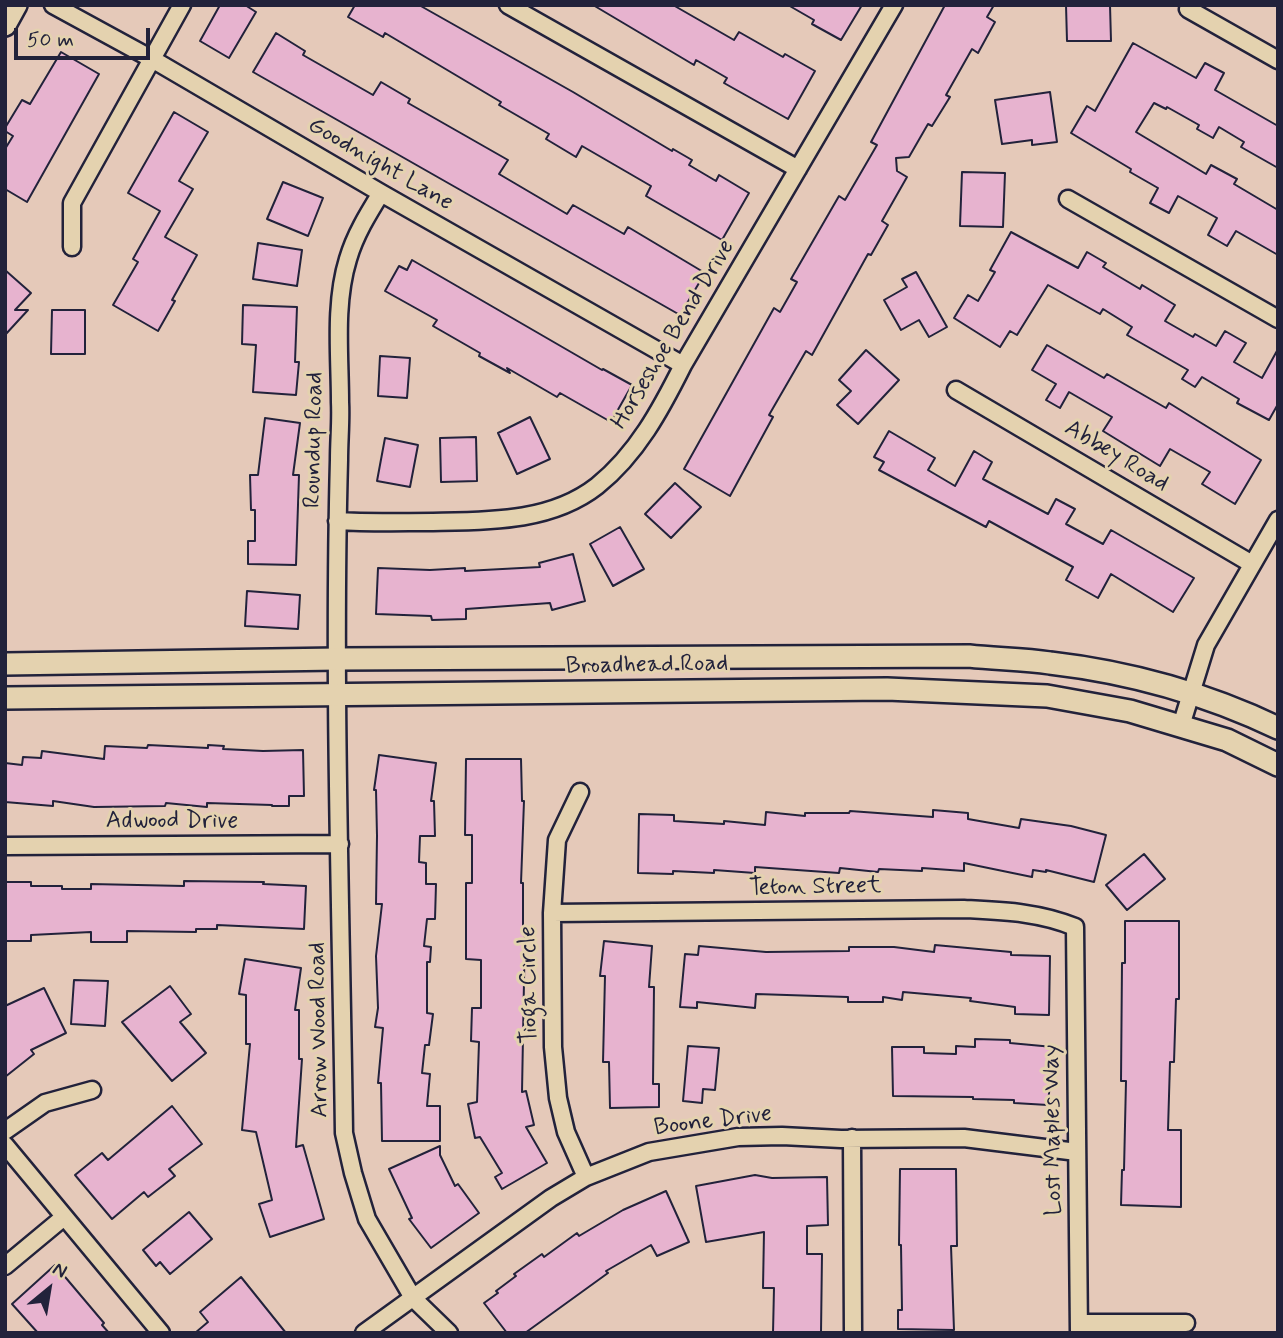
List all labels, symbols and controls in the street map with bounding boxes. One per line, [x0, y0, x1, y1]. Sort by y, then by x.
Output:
scale bar [18, 14, 154, 58]
text: 50 m [27, 26, 74, 54]
street label: Goodnight Lane [302, 112, 458, 218]
street label: Horseshoe Bend Drive [606, 235, 742, 435]
street label: Roundup Road [299, 372, 331, 508]
street label: Abbey Road [1059, 415, 1173, 499]
street label: Broadhead Road [566, 650, 728, 682]
street label: Adwood Drive [106, 808, 238, 836]
street label: Teton Street [749, 872, 881, 904]
street label: Tioga Circle [515, 926, 545, 1044]
street label: Arrow Wood Road [304, 942, 336, 1118]
street label: Lost Maples Way [1038, 1044, 1070, 1216]
street label: Boone Drive [652, 1100, 774, 1144]
north arrow [14, 1254, 84, 1324]
text: N [48, 1256, 71, 1284]

